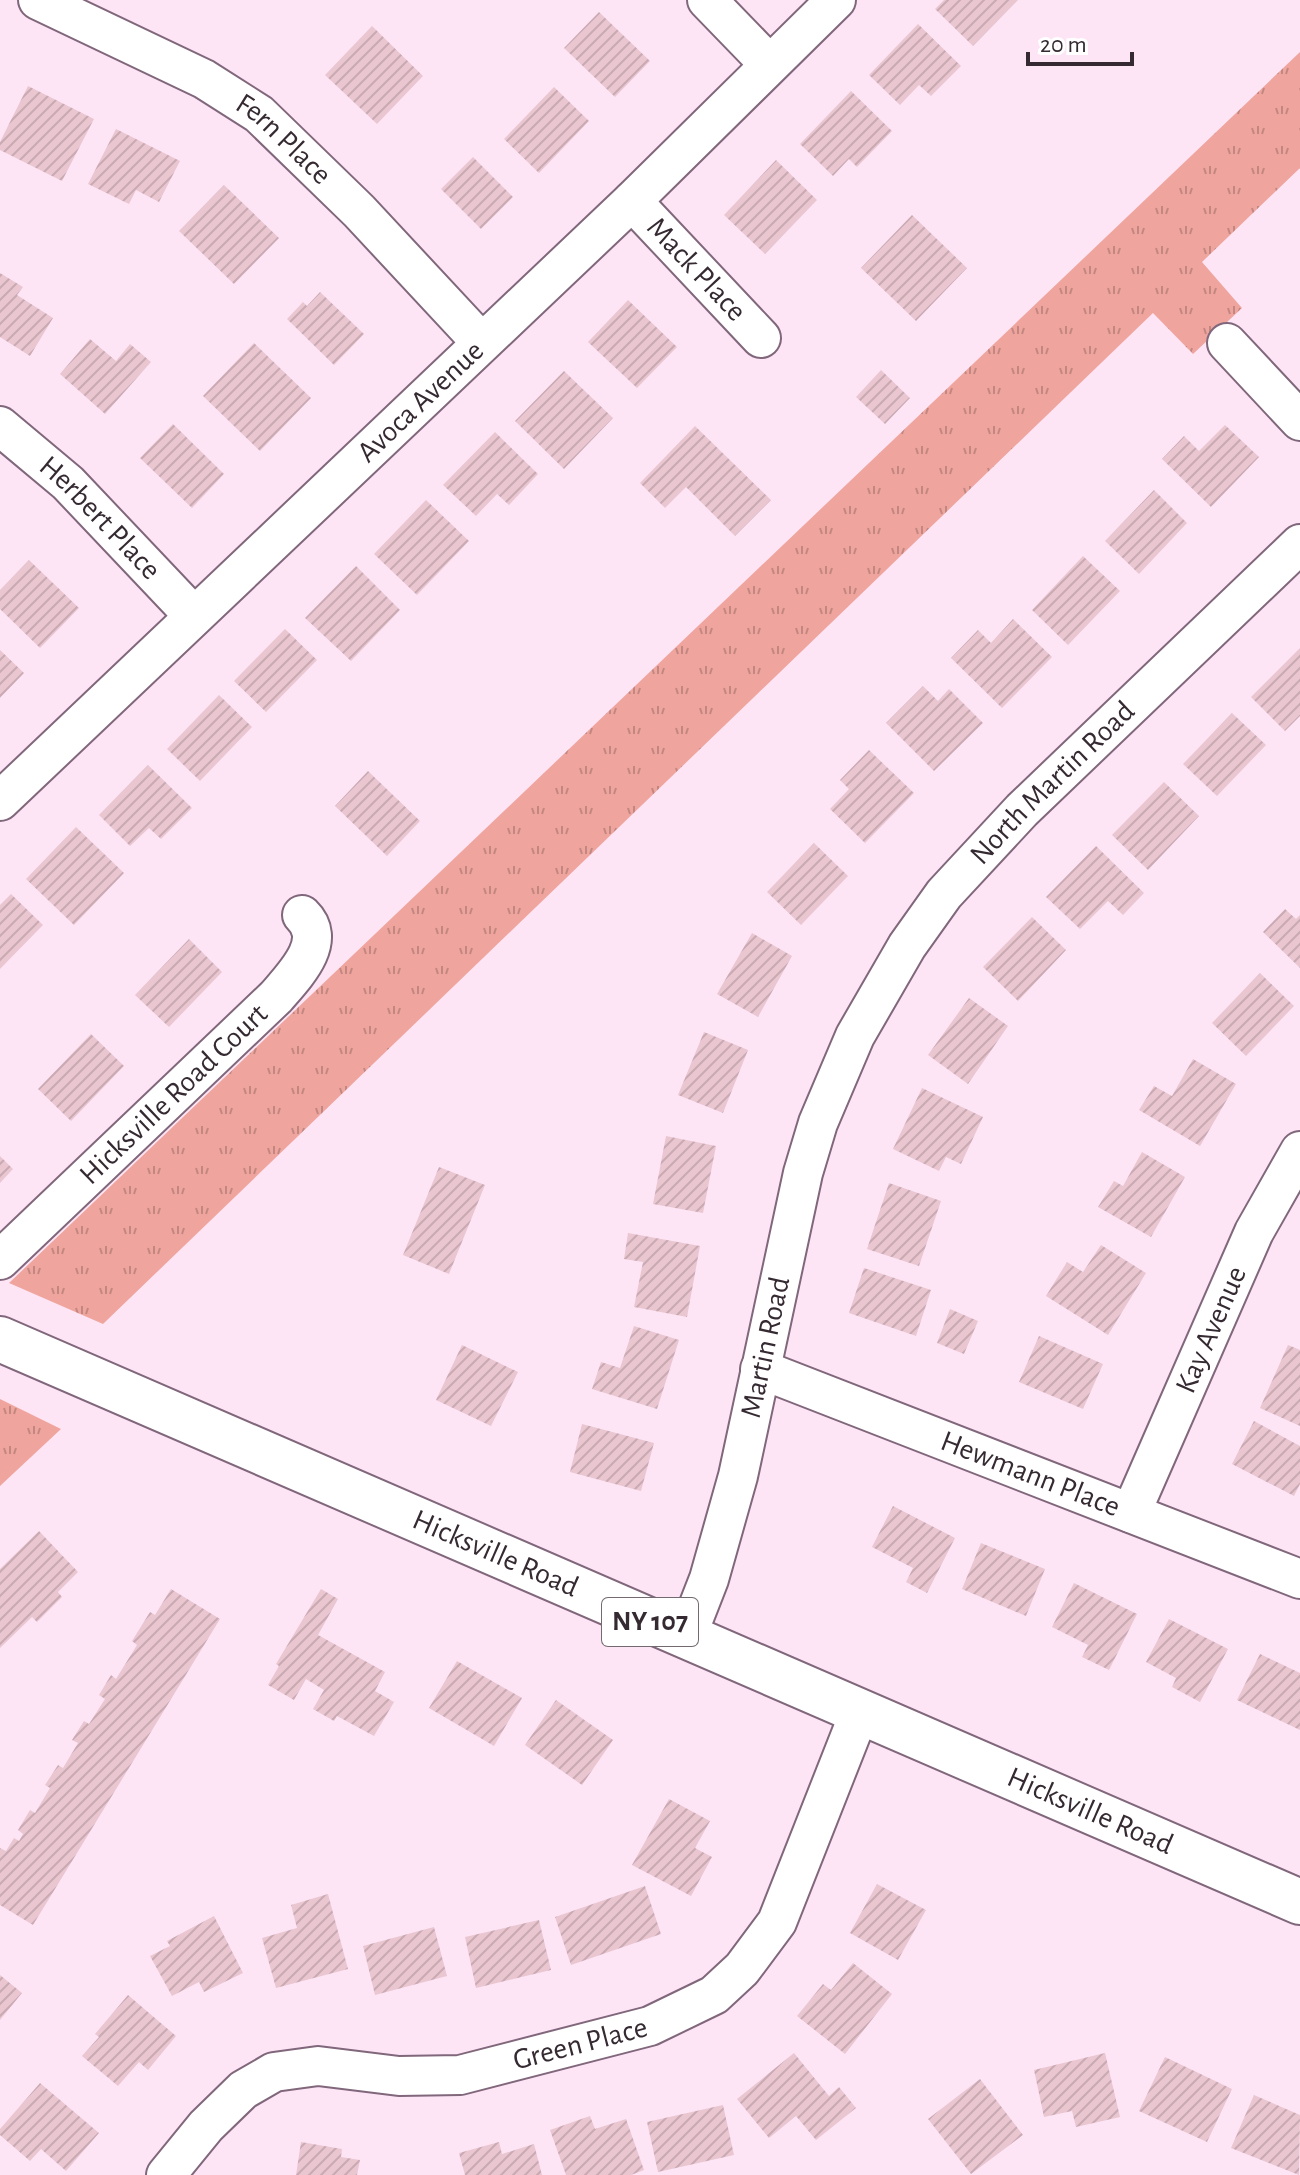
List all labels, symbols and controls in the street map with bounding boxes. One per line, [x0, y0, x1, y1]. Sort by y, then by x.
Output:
scale bar [1028, 16, 1132, 66]
text: 20 m [1040, 33, 1087, 57]
street label: Fern Place [231, 88, 337, 190]
street label: Mack Place [641, 212, 752, 327]
street label: Avoca Avenue [352, 335, 489, 468]
street label: Herbert Place [34, 451, 166, 585]
street label: North Martin Road [965, 696, 1140, 870]
street label: Hicksville Road Court [74, 998, 274, 1190]
street label: Kay Avenue [1170, 1262, 1252, 1398]
street label: Martin Road [736, 1274, 795, 1421]
street label: Hewmann Place [937, 1426, 1124, 1522]
street label: Hicksville Road [408, 1505, 583, 1603]
road number: NY 107 [602, 1598, 698, 1646]
street label: Hicksville Road [1003, 1762, 1178, 1860]
street label: Green Place [510, 2012, 651, 2076]

